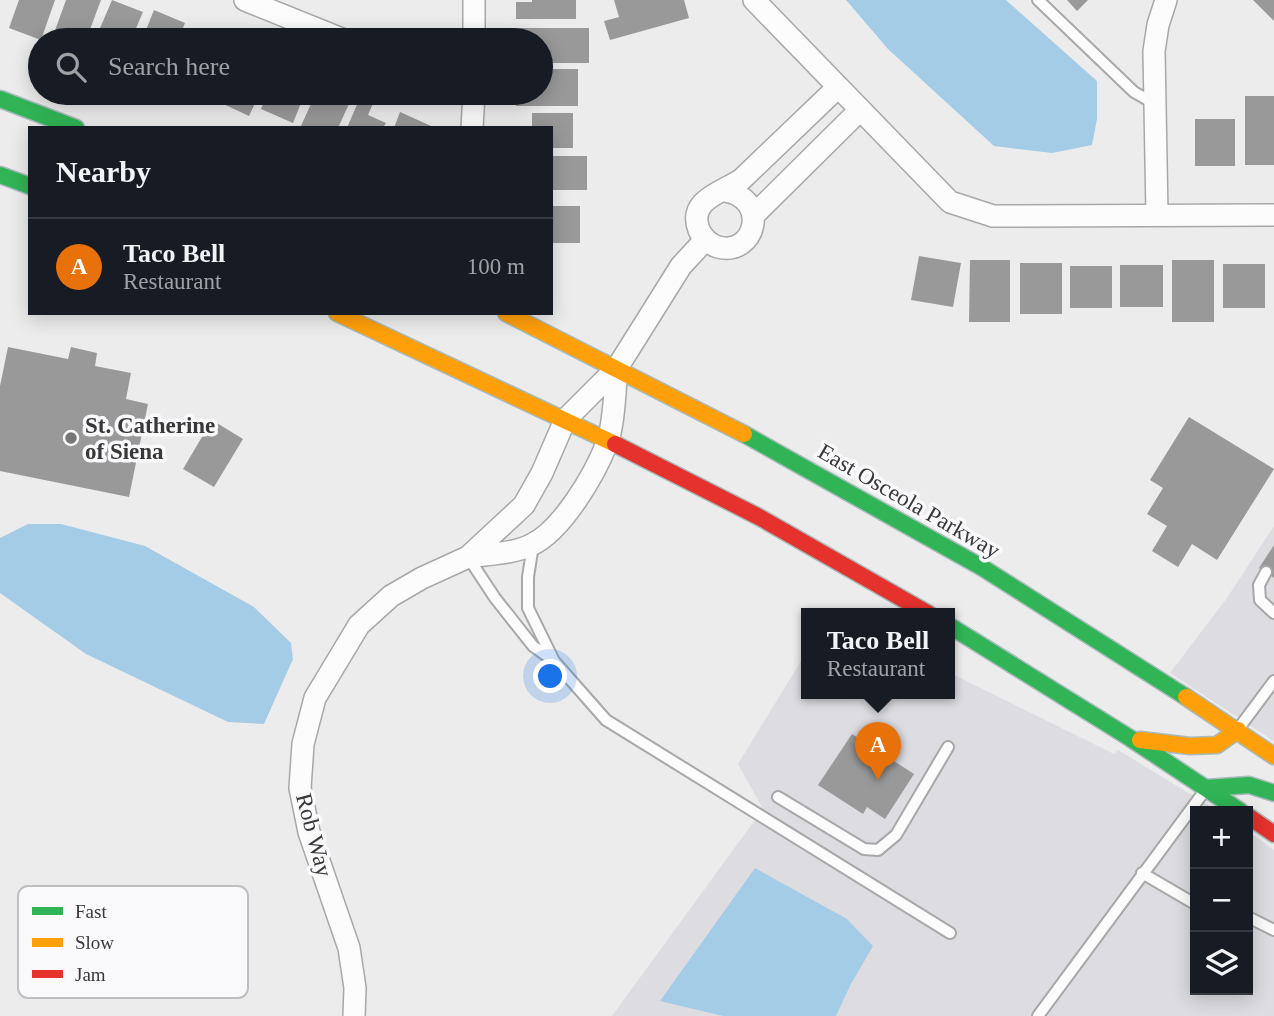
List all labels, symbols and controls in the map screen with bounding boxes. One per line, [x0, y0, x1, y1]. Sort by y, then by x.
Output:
search box [28, 28, 553, 105]
icon: search [52, 48, 90, 86]
text: Search here [108, 52, 230, 81]
text: Nearby [56, 155, 151, 188]
text: Taco Bell [123, 239, 225, 268]
text: A [71, 254, 87, 279]
text: 100 m [467, 254, 525, 279]
text: Restaurant [123, 269, 221, 294]
place label: St. Catherine of Siena [85, 413, 215, 464]
marker: St. Catherine of Siena [63, 430, 79, 446]
street label: East Osceola Parkway [814, 439, 1005, 563]
popup [801, 608, 955, 699]
text: Taco Bell [827, 626, 929, 655]
text: Restaurant [827, 656, 925, 681]
your location [533, 659, 567, 693]
pin: A [855, 722, 901, 780]
street label: Rob Way [291, 791, 337, 880]
map controls [1190, 806, 1253, 995]
button: + [1190, 806, 1253, 869]
button: − [1190, 869, 1253, 932]
legend [18, 886, 248, 998]
text: Fast [75, 901, 107, 922]
text: Slow [75, 932, 114, 953]
button: layers [1190, 932, 1253, 995]
text: Jam [75, 964, 106, 985]

